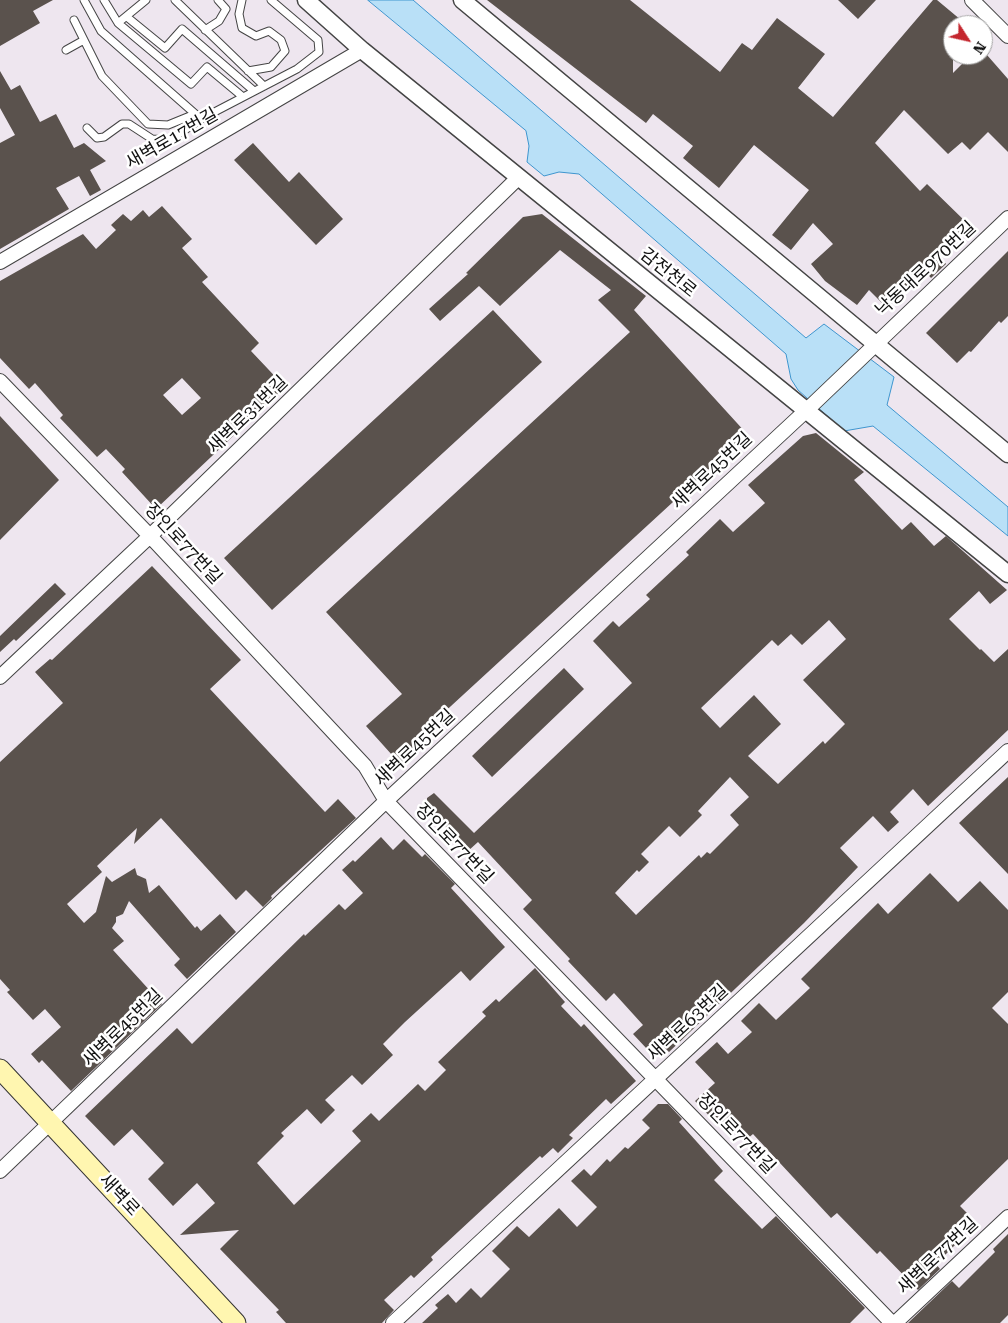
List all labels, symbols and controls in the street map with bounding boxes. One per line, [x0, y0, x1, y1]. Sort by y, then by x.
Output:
north arrow [943, 15, 993, 65]
text: N [970, 39, 989, 57]
street label: 새벽로17번길 [122, 104, 222, 174]
street label: 낙동대로970번길 [871, 217, 981, 321]
street label: 감전천로 [635, 244, 701, 302]
street label: 새벽로31번길 [203, 371, 293, 459]
street label: 새벽로45번길 [667, 428, 757, 514]
street label: 장인로77번길 [140, 499, 226, 589]
street label: 새벽로45번길 [370, 705, 460, 791]
street label: 장인로77번길 [410, 799, 498, 889]
street label: 새벽로63번길 [643, 980, 733, 1066]
street label: 새벽로45번길 [78, 984, 168, 1072]
street label: 장인로77번길 [692, 1089, 780, 1179]
street label: 새벽로 [94, 1169, 144, 1221]
street label: 새벽로77번길 [893, 1213, 983, 1299]

